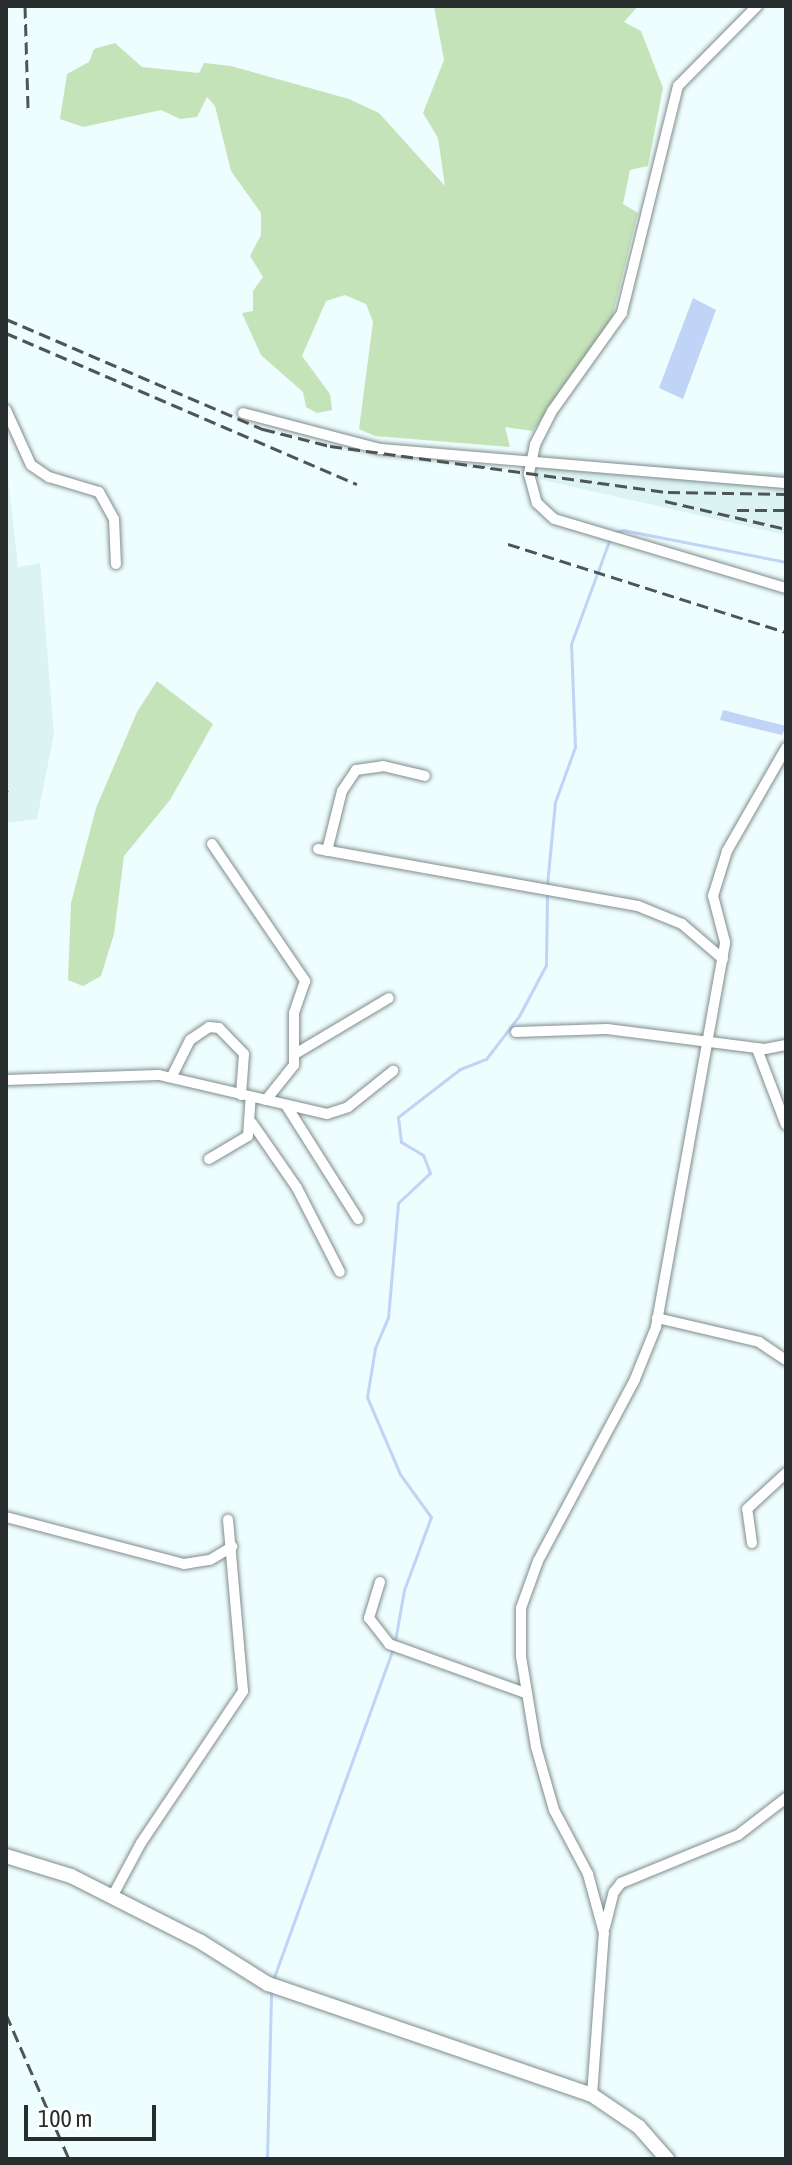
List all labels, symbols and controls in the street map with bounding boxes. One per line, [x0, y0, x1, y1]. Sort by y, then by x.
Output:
scale bar [28, 2089, 160, 2139]
text: 100 m [38, 2105, 92, 2132]

